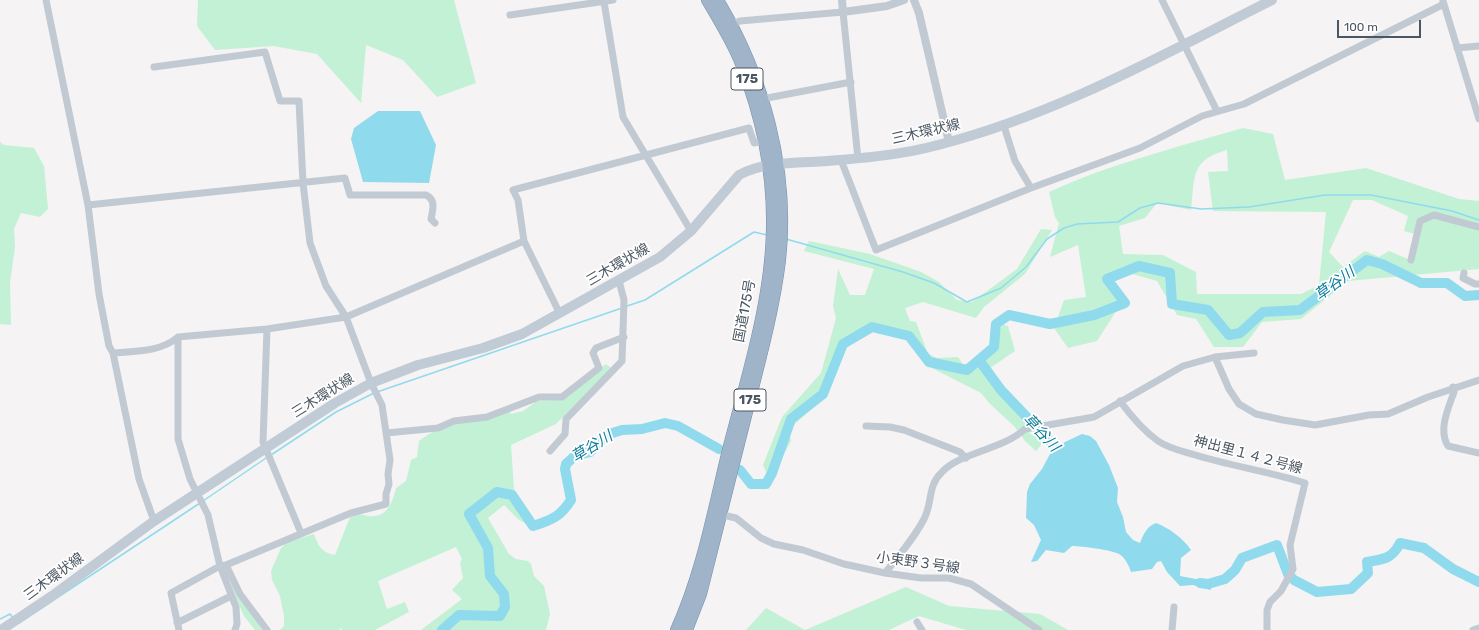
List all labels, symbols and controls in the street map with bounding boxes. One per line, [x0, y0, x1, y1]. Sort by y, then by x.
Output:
scale bar [1339, 12, 1423, 38]
text: 100 m [1344, 20, 1378, 34]
road number: 175 [731, 68, 763, 90]
street label: 三木環状線 [890, 116, 962, 148]
street label: 三木環状線 [583, 240, 653, 290]
water label: 草谷川 [1312, 263, 1358, 305]
street label: 国道175号 [731, 278, 759, 344]
street label: 三木環状線 [289, 370, 357, 422]
road number: 175 [734, 389, 766, 411]
water label: 草谷川 [1019, 410, 1063, 456]
water label: 草谷川 [568, 427, 616, 467]
street label: 神出里１４２号線 [1192, 432, 1304, 478]
street label: 小束野３号線 [875, 549, 961, 577]
street label: 三木環状線 [21, 550, 87, 604]

